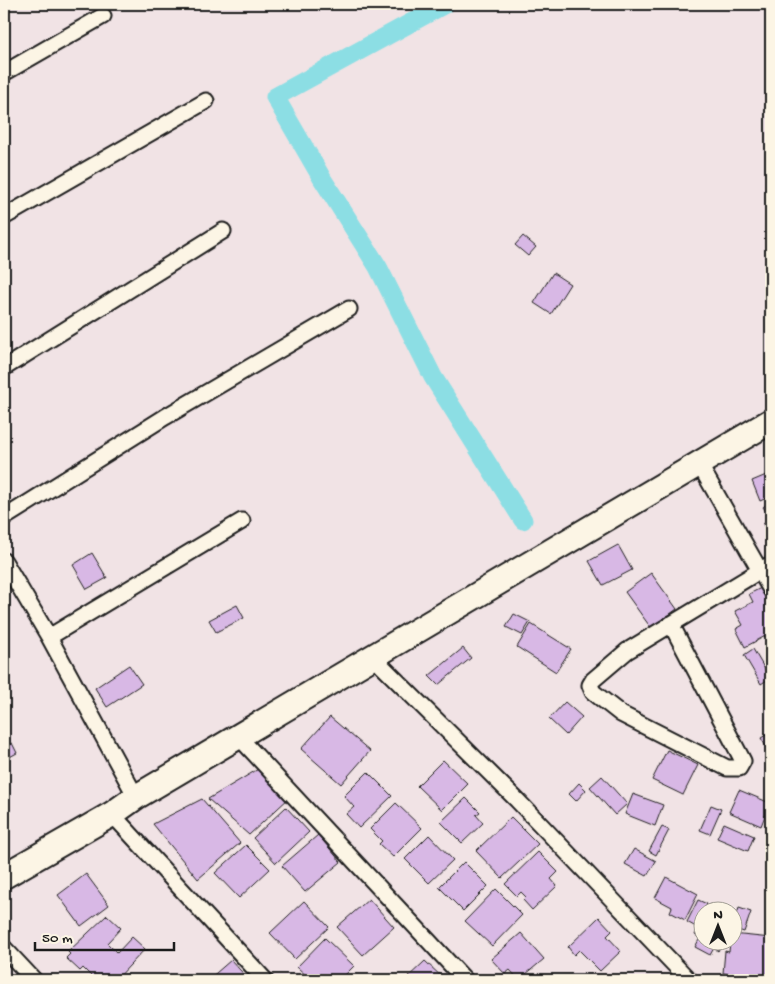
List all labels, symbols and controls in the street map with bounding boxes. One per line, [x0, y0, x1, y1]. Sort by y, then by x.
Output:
north arrow [692, 902, 742, 952]
text: N [713, 907, 723, 924]
scale bar [35, 919, 174, 951]
text: 50 m [42, 930, 73, 948]

